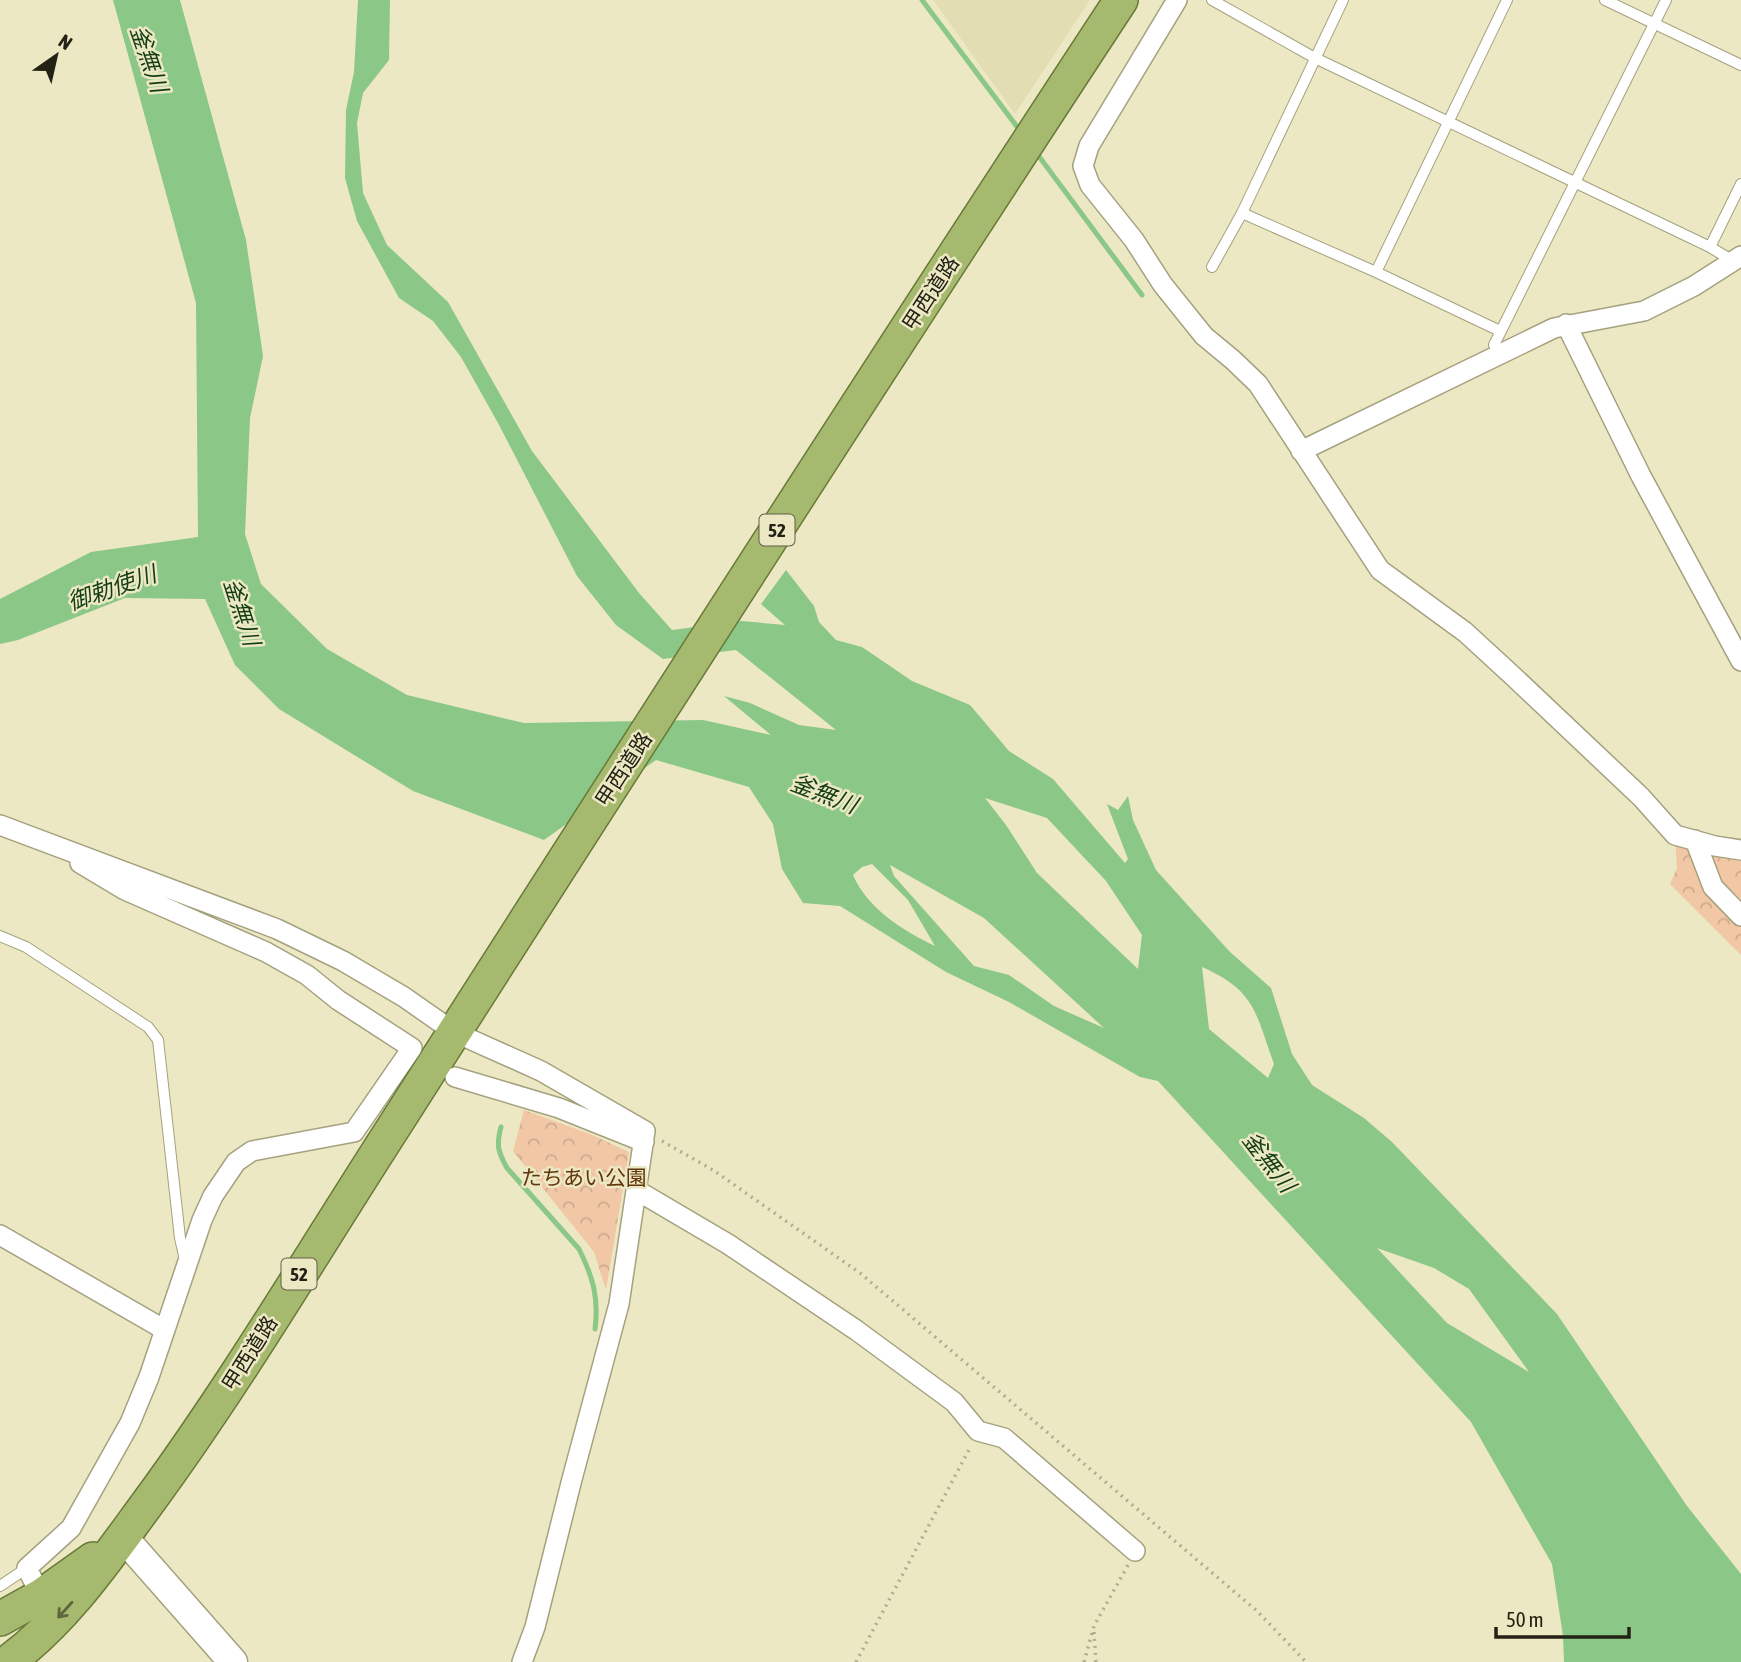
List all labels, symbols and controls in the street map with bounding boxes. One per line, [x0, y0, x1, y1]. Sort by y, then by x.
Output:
north arrow [21, 21, 91, 91]
water label: 釜無川 [125, 22, 174, 99]
text: N [55, 30, 76, 54]
street label: 甲西道路 [897, 251, 963, 335]
road number: 52 [760, 514, 794, 545]
water label: 御勅使川 [64, 560, 163, 615]
water label: 釜無川 [219, 575, 266, 652]
street label: 甲西道路 [590, 727, 656, 811]
water label: 釜無川 [787, 769, 864, 820]
water label: 釜無川 [1238, 1127, 1302, 1200]
park label: たちあい公園 [521, 1165, 647, 1189]
road number: 52 [282, 1258, 316, 1290]
street label: 甲西道路 [217, 1311, 281, 1395]
scale bar [1496, 1596, 1629, 1640]
one-way arrow [57, 1601, 73, 1619]
text: 50 m [1506, 1607, 1544, 1631]

